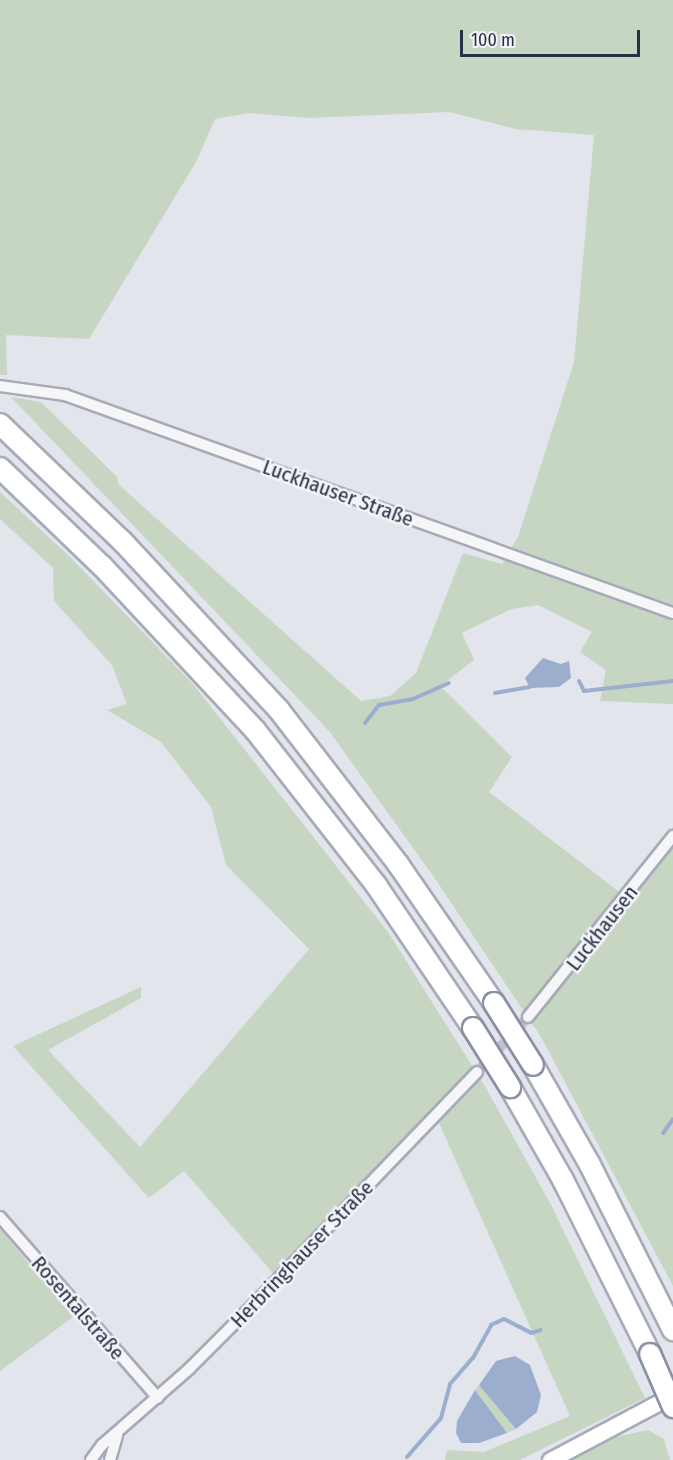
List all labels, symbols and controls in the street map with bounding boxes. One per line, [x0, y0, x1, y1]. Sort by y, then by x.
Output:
scale bar [463, 18, 643, 56]
text: 100 m [471, 29, 515, 51]
street label: Luckhauser Straße [259, 454, 417, 532]
street label: Luckhausen [561, 880, 643, 976]
street label: Herbringhauser Straße [225, 1175, 379, 1333]
street label: Rosentalstraße [26, 1251, 130, 1365]

